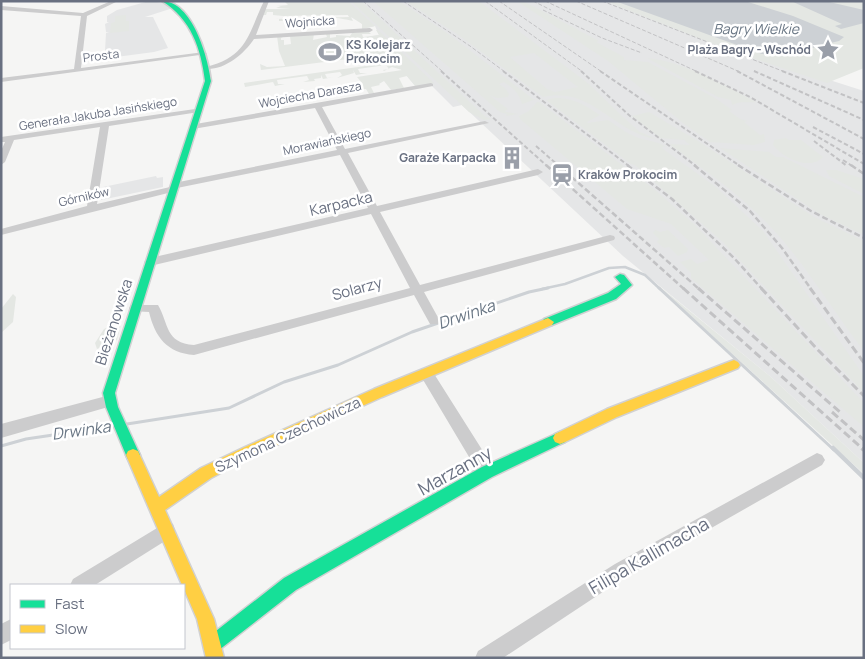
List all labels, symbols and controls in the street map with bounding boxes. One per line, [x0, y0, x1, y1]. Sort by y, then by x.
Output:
street label: Wojnicka [285, 11, 335, 32]
water label: Bagry Wielkie [713, 19, 800, 38]
place label: KS Kolejarz Prokocim [346, 36, 411, 67]
place icon: Plaża Bagry - Wschód [815, 37, 841, 63]
sports icon: KS Kolejarz Prokocim [317, 39, 343, 65]
place label: Plaża Bagry - Wschód [688, 41, 811, 58]
street label: Prosta [82, 45, 120, 66]
street label: Wojciecha Darasza [257, 77, 363, 112]
street label: Generała Jakuba Jasińskiego [18, 93, 178, 134]
street label: Morawiańskiego [281, 124, 373, 159]
building icon: Garaże Karpacka [499, 145, 525, 171]
place label: Garaże Karpacka [399, 149, 496, 166]
station icon: Kraków Prokocim [549, 162, 575, 188]
place label: Kraków Prokocim [578, 166, 677, 183]
street label: Górników [57, 182, 111, 211]
street label: Karpacka [307, 186, 374, 221]
street label: Solarzy [330, 272, 384, 305]
street label: Bieżanowska [90, 276, 137, 368]
water label: Drwinka [435, 294, 498, 334]
street label: Szymona Czechowicza [212, 392, 364, 478]
water label: Drwinka [50, 415, 113, 445]
street label: Marzanny [413, 440, 496, 500]
street label: Filipa Kallimacha [584, 511, 713, 599]
legend [10, 584, 185, 649]
text: Fast [55, 593, 84, 614]
text: Slow [55, 618, 88, 639]

